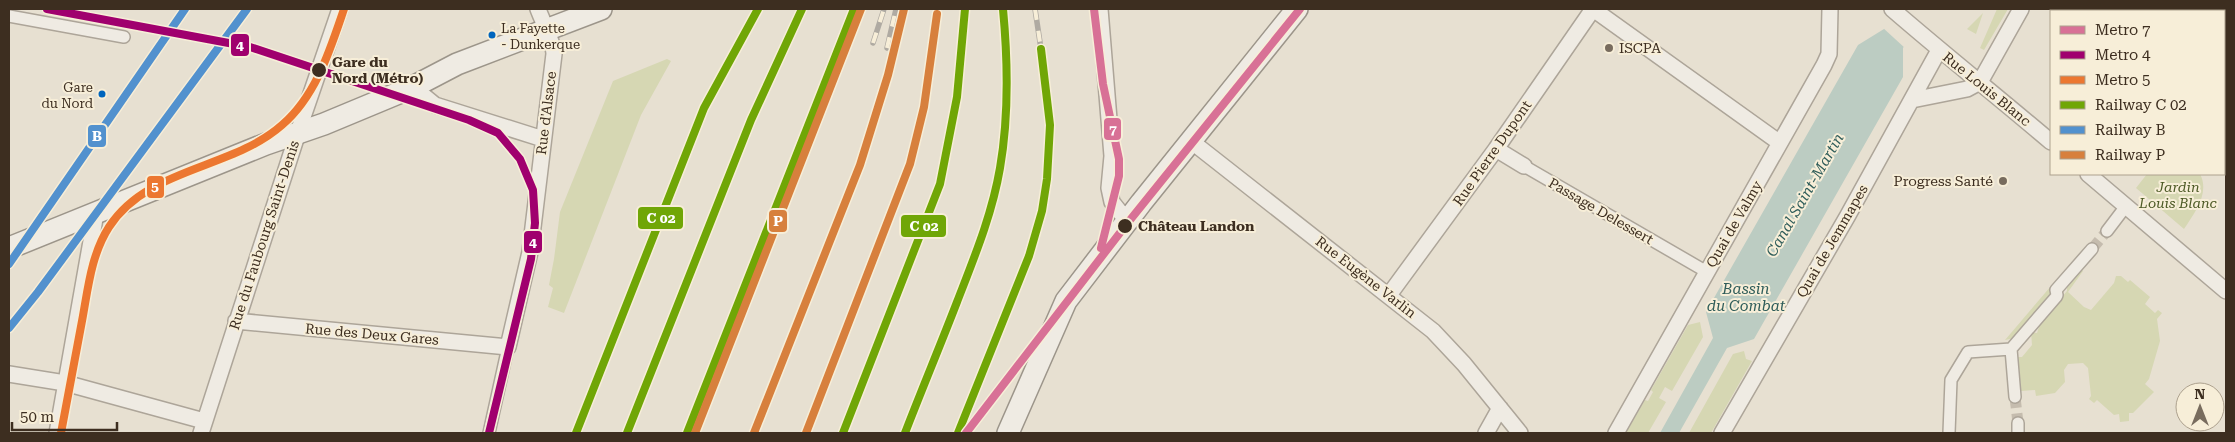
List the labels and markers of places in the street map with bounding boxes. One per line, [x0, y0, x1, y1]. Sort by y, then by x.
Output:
place label: La Fayette - Dunkerque [501, 21, 580, 52]
marker: La Fayette - Dunkerque [487, 30, 497, 40]
place label: ISCPA [1619, 40, 1661, 56]
marker: ISCPA [1603, 42, 1615, 54]
place label: Gare du Nord (Métro) [332, 54, 423, 86]
marker: Gare du Nord (Métro) [310, 61, 328, 79]
place label: Gare du Nord [41, 80, 94, 111]
marker: Gare du Nord [97, 89, 107, 99]
place label: Progress Santé [1894, 173, 1993, 189]
marker: Progress Santé [1997, 175, 2009, 187]
marker: Château Landon [1116, 217, 1134, 235]
place label: Château Landon [1138, 218, 1255, 234]

